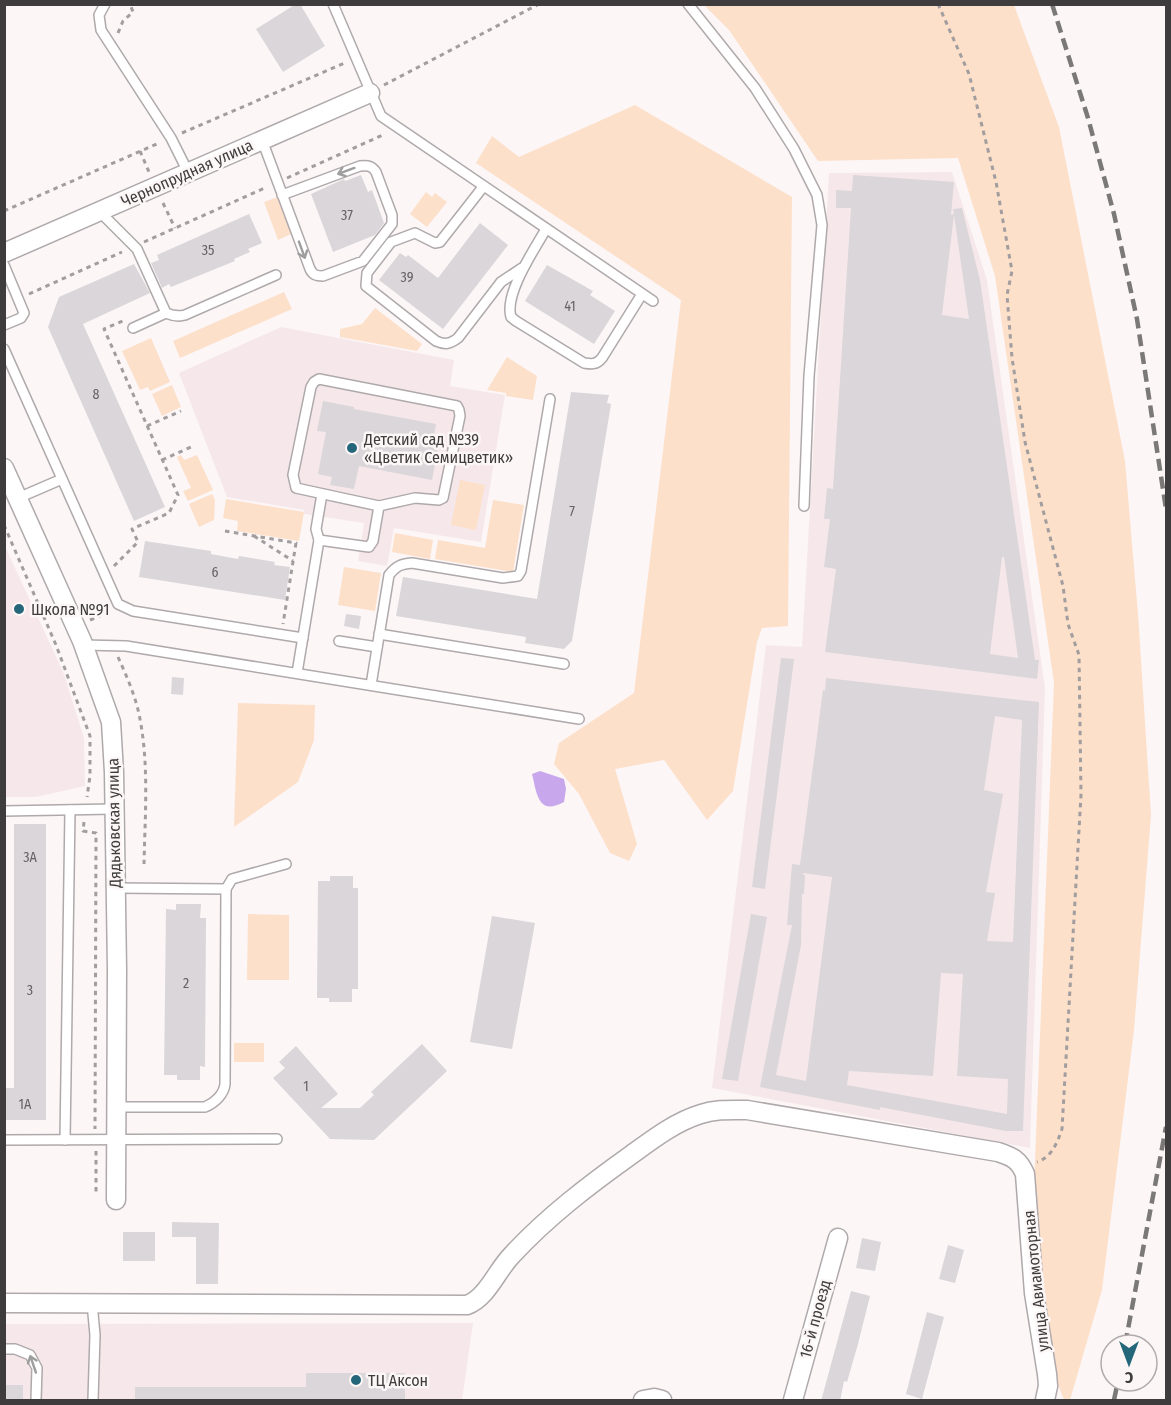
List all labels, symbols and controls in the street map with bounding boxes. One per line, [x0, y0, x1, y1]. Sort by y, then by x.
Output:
street label: Чернопрудная улица [118, 135, 256, 211]
one-way arrow [338, 167, 356, 178]
house number: 37 [341, 207, 353, 224]
one-way arrow [298, 240, 309, 259]
house number: 35 [202, 242, 214, 259]
house number: 39 [401, 269, 414, 286]
house number: 41 [564, 298, 576, 315]
house number: 8 [93, 386, 100, 403]
place label: Детский сад №39 «Цветик Семицветик» [363, 430, 513, 467]
marker: Детский сад №39 «Цветик Семицветик» [345, 441, 359, 455]
house number: 7 [569, 503, 575, 520]
house number: 6 [212, 564, 219, 581]
place label: Школа №91 [31, 600, 109, 619]
marker: Школа №91 [12, 602, 26, 616]
street label: Дядьковская улица [103, 758, 125, 889]
house number: 3А [23, 849, 37, 866]
house number: 2 [183, 975, 189, 992]
house number: 3 [27, 982, 33, 999]
house number: 1 [303, 1078, 309, 1095]
house number: 1А [19, 1096, 32, 1113]
street label: улица Авиамоторная [1019, 1209, 1053, 1353]
street label: 16-й проезд [795, 1278, 835, 1360]
north arrow [1099, 1333, 1159, 1393]
one-way arrow [27, 1356, 38, 1374]
text: С [1124, 1368, 1133, 1387]
place label: ТЦ Аксон [368, 1371, 428, 1390]
marker: ТЦ Аксон [349, 1373, 363, 1387]

